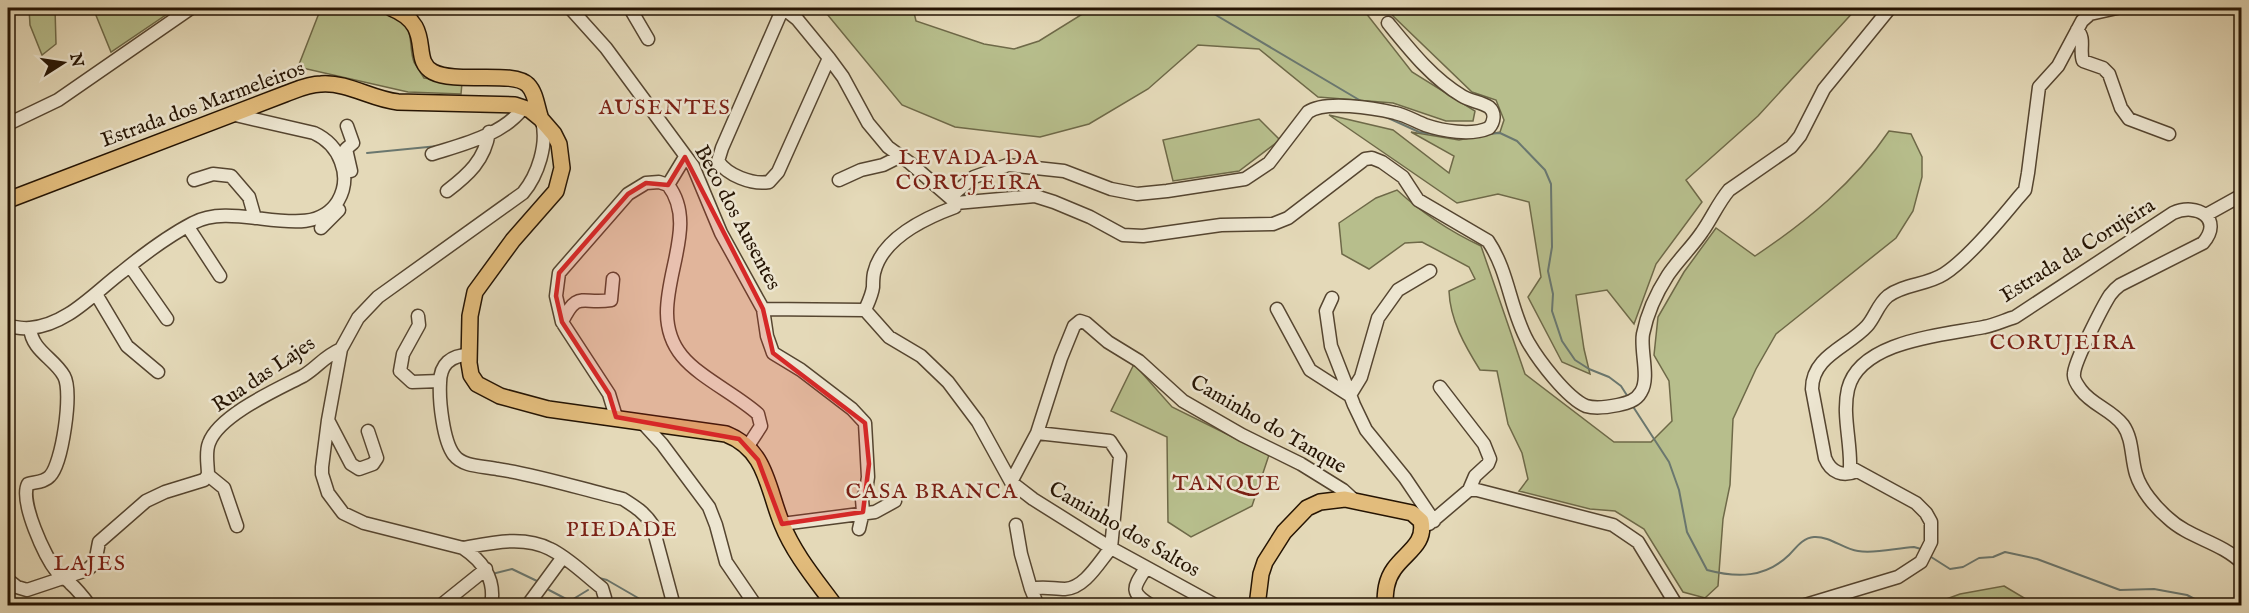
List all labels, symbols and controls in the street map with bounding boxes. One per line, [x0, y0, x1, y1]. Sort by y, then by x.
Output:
north arrow [33, 33, 93, 93]
text: N [64, 50, 87, 69]
street label: Estrada dos Marmeleiros [97, 56, 309, 154]
district label: AUSENTES [598, 94, 731, 122]
street label: Beco dos Ausentes [687, 141, 787, 295]
district label: LEVADA DA CORUJEIRA [896, 144, 1042, 197]
street label: Estrada da Corujeira [1996, 192, 2161, 309]
district label: CORUJEIRA [1990, 329, 2136, 357]
street label: Rua das Lajes [207, 331, 321, 419]
street label: Caminho do Tanque [1185, 369, 1351, 481]
district label: TANQUE [1172, 470, 1282, 498]
street label: Caminho dos Saltos [1044, 476, 1204, 584]
district label: CASA BRANCA [845, 478, 1019, 506]
district label: PIEDADE [566, 516, 678, 544]
district label: LAJES [53, 550, 127, 578]

